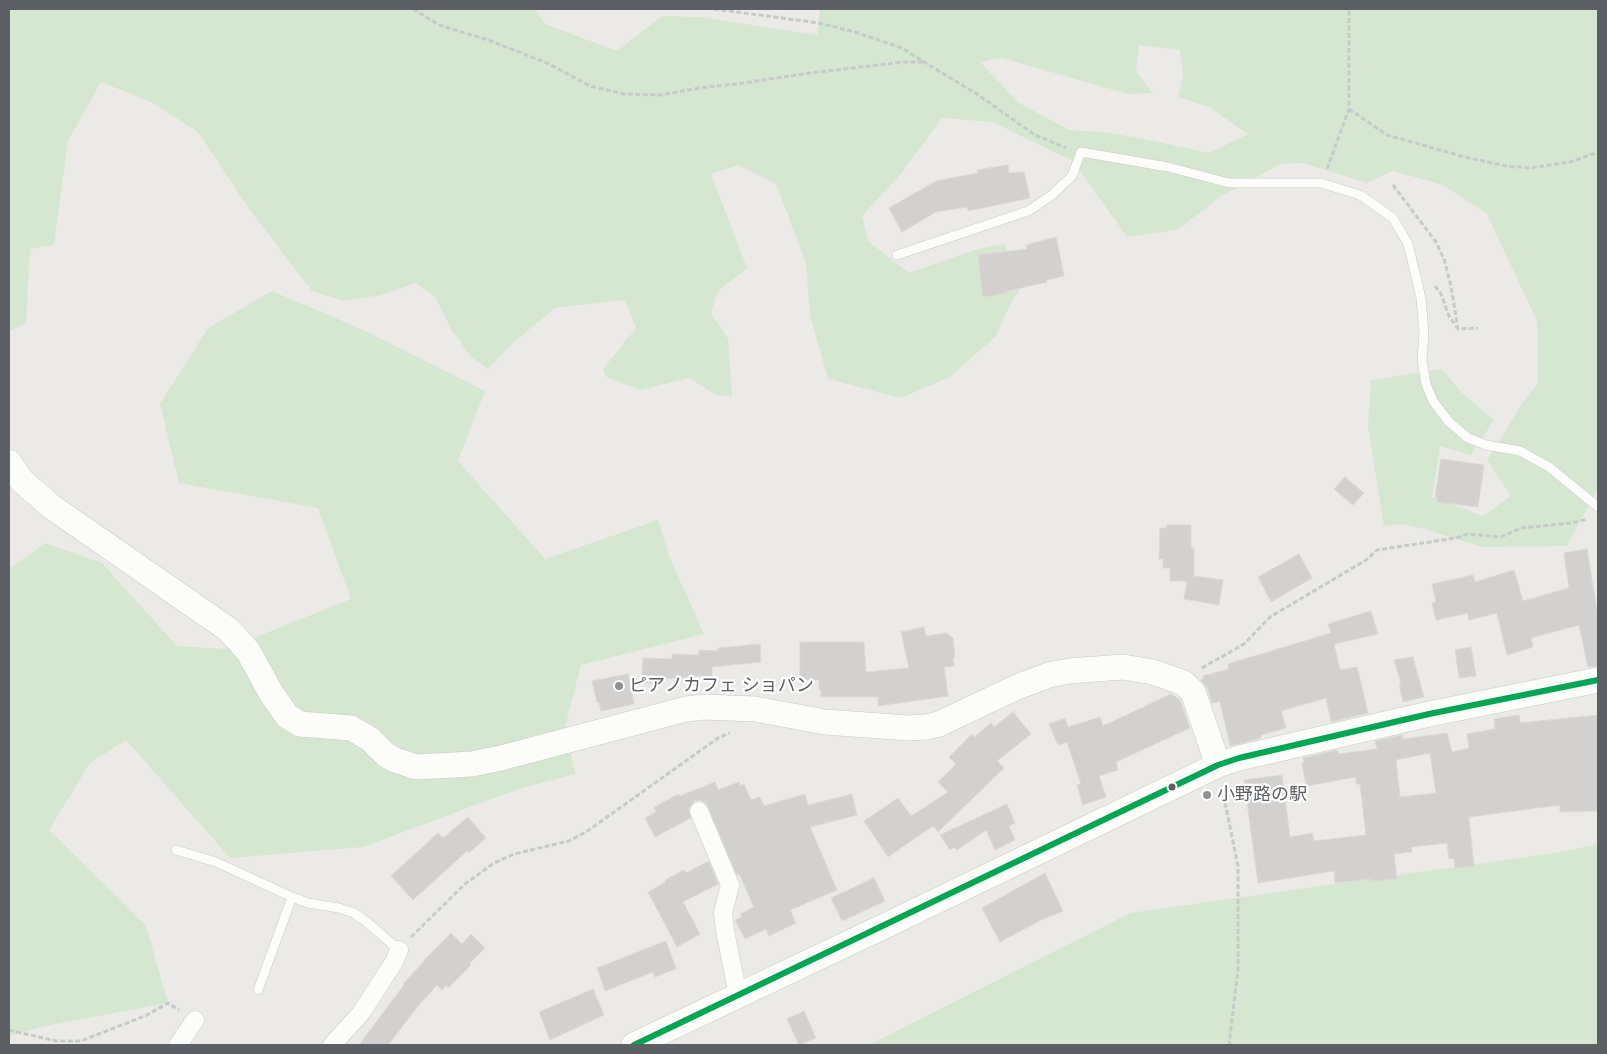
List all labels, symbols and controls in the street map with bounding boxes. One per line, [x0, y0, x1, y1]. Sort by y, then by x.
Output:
place label: ピアノカフェ ショパン [629, 675, 814, 697]
marker: ピアノカフェ ショパン [613, 680, 625, 692]
unlabelled marker [1167, 782, 1177, 792]
place label: 小野路の駅 [1217, 784, 1307, 806]
marker: 小野路の駅 [1201, 789, 1213, 801]

